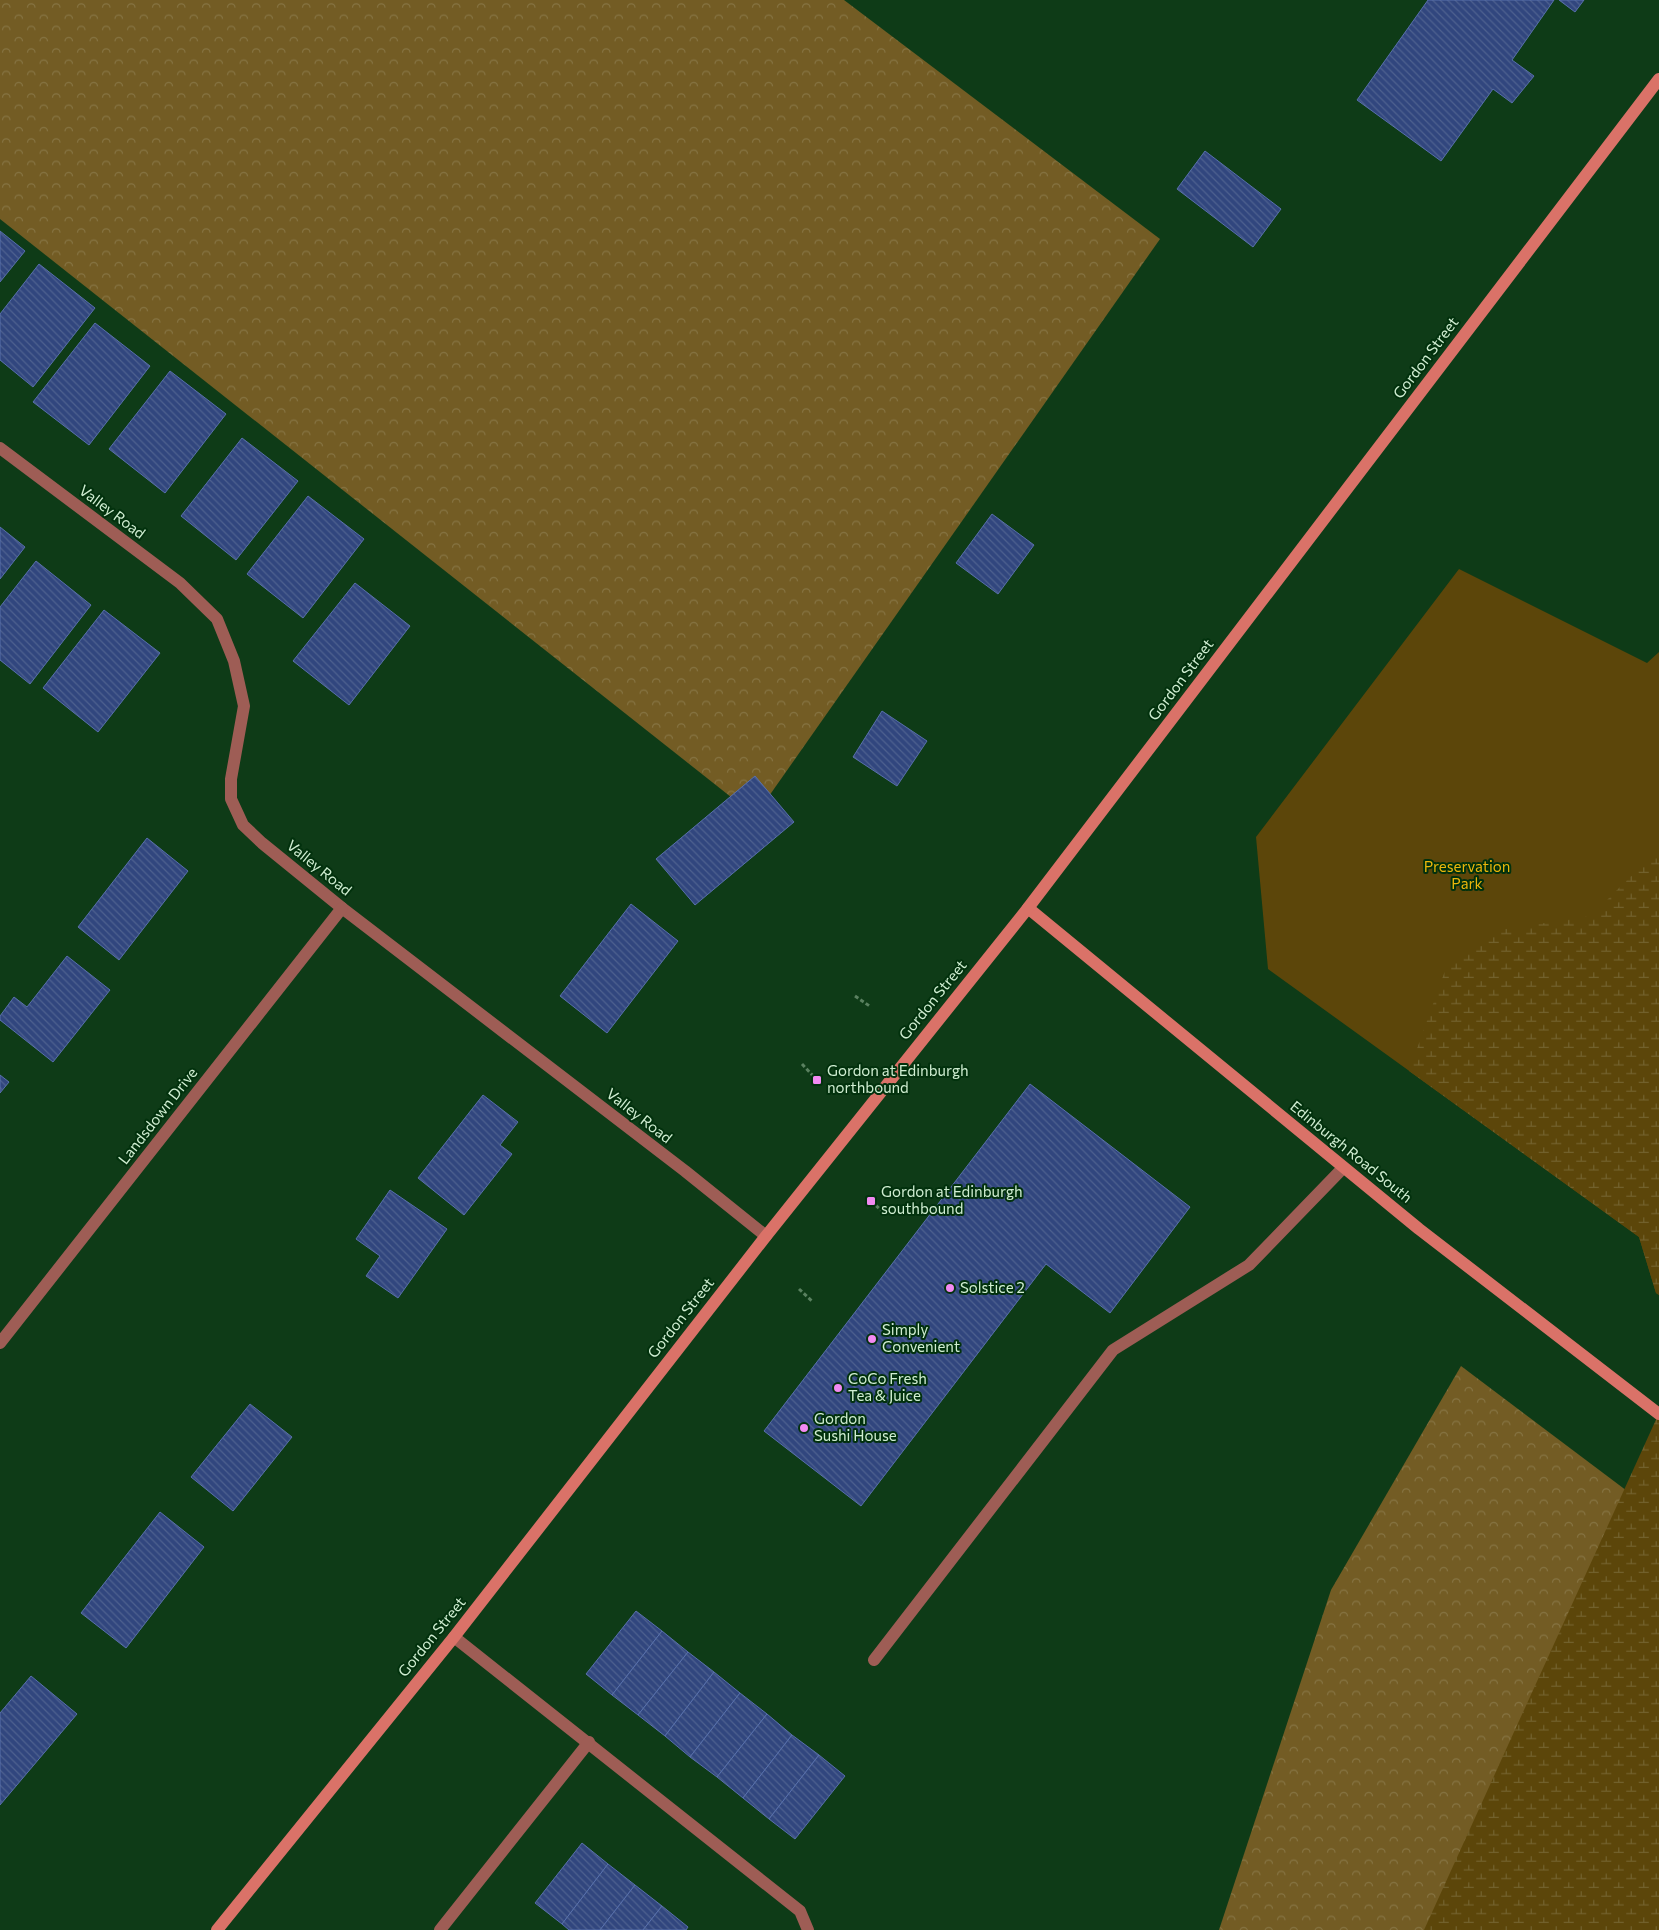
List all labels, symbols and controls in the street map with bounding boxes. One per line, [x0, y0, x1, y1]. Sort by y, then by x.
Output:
street label: Gordon Street [1389, 313, 1462, 402]
street label: Valley Road [76, 480, 149, 542]
street label: Gordon Street [1144, 635, 1217, 724]
street label: Valley Road [284, 836, 356, 899]
park label: Preservation Park [1424, 857, 1510, 892]
street label: Gordon Street [895, 956, 970, 1043]
place label: Gordon at Edinburgh northbound [827, 1061, 969, 1096]
street label: Landsdown Drive [114, 1063, 201, 1167]
marker: Gordon at Edinburgh northbound [811, 1074, 823, 1086]
street label: Valley Road [603, 1084, 676, 1146]
street label: Edinburgh Road South [1287, 1097, 1416, 1206]
place label: Gordon at Edinburgh southbound [881, 1182, 1023, 1217]
marker: Gordon at Edinburgh southbound [865, 1195, 877, 1207]
street label: Gordon Street [643, 1274, 717, 1361]
place label: Solstice 2 [960, 1278, 1025, 1296]
marker: Solstice 2 [944, 1282, 956, 1294]
place label: Simply Convenient [882, 1320, 960, 1355]
marker: Simply Convenient [866, 1333, 878, 1345]
place label: CoCo Fresh Tea & Juice [848, 1369, 927, 1404]
marker: CoCo Fresh Tea & Juice [832, 1382, 844, 1394]
place label: Gordon Sushi House [814, 1409, 897, 1444]
marker: Gordon Sushi House [798, 1422, 810, 1434]
street label: Gordon Street [394, 1593, 469, 1680]

